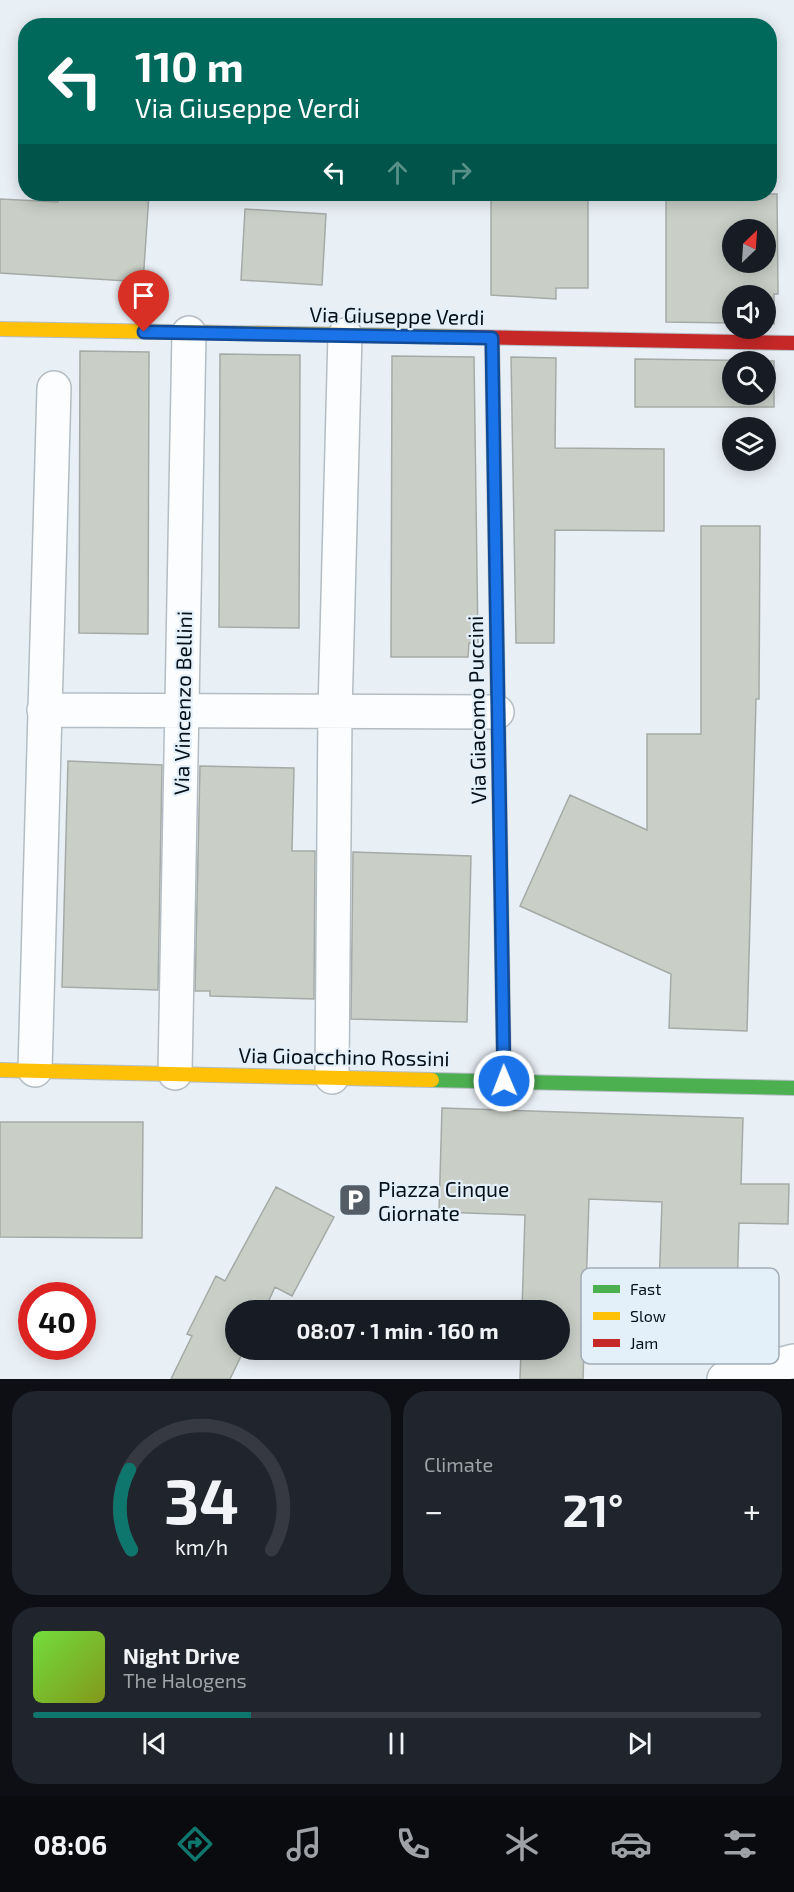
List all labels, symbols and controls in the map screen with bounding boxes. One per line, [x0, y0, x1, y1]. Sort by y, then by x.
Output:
text: 110 m [135, 40, 244, 90]
icon: left [36, 42, 114, 120]
text: Via Giuseppe Verdi [135, 91, 360, 123]
icon: left [318, 156, 351, 189]
icon: ahead [381, 156, 414, 189]
icon: right [444, 156, 477, 189]
north arrow [722, 219, 776, 273]
map controls [722, 219, 776, 471]
pin [118, 270, 169, 332]
icon: arrive [127, 279, 160, 312]
button: sound [722, 285, 776, 339]
street label: Via Giuseppe Verdi [309, 301, 485, 329]
button: search [722, 351, 776, 405]
button: layers [722, 417, 776, 471]
street label: Via Vincenzo Bellini [168, 611, 196, 795]
street label: Via Giacomo Puccini [462, 616, 490, 804]
street label: Via Gioacchino Rossini [238, 1042, 450, 1070]
position arrow [472, 1049, 536, 1113]
place label: Piazza Cinque Giornate [378, 1176, 509, 1225]
parking icon: Piazza Cinque Giornate [337, 1182, 373, 1218]
legend [581, 1268, 779, 1364]
text: Fast [630, 1279, 661, 1298]
speed limit sign: 40 [18, 1282, 96, 1360]
text: Slow [630, 1306, 666, 1325]
text: 08:07 · 1 min · 160 m [296, 1317, 499, 1343]
text: Jam [630, 1333, 658, 1352]
text: Climate [424, 1452, 493, 1476]
text: 34 [164, 1462, 239, 1537]
text: 21° [563, 1482, 624, 1536]
text: − [424, 1490, 443, 1530]
text: + [743, 1490, 761, 1530]
text: km/h [175, 1534, 228, 1559]
text: Night Drive [123, 1642, 240, 1668]
text: The Halogens [123, 1668, 247, 1692]
icon: previous [138, 1727, 171, 1760]
icon: pause [380, 1727, 413, 1760]
icon: next [623, 1727, 656, 1760]
icon: directions [174, 1823, 216, 1865]
icon: music [283, 1823, 325, 1865]
icon: phone [392, 1823, 434, 1865]
icon: climate [501, 1823, 543, 1865]
icon: car [610, 1823, 652, 1865]
icon: filters [719, 1823, 761, 1865]
text: 08:06 [33, 1828, 107, 1860]

